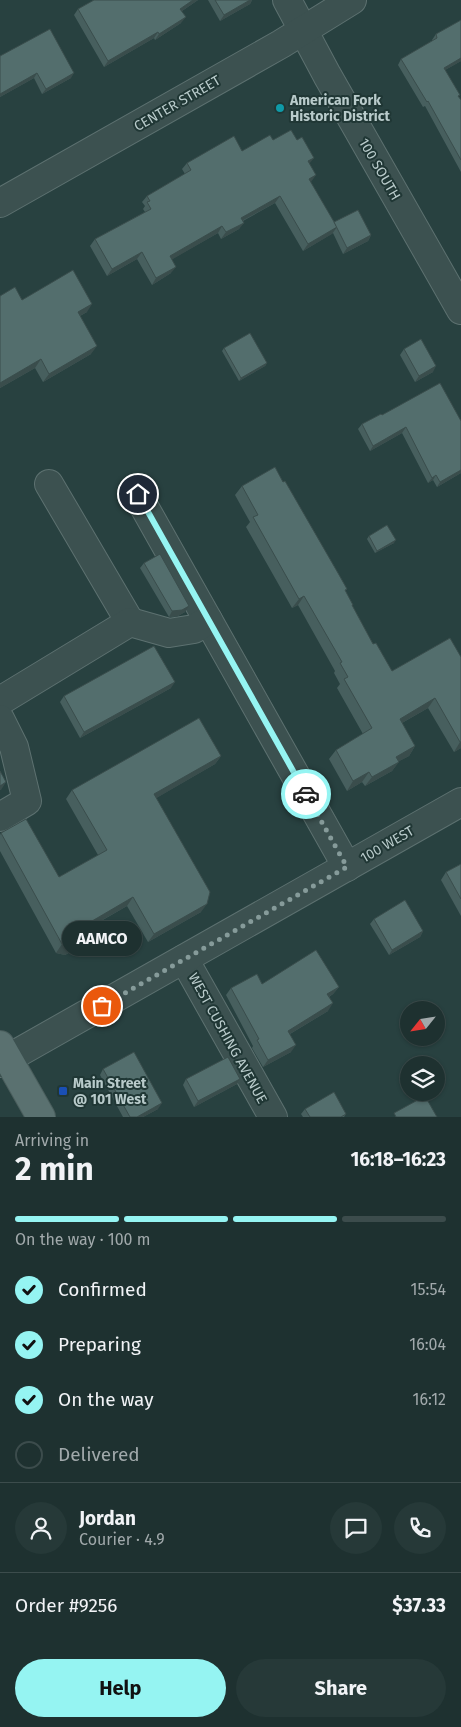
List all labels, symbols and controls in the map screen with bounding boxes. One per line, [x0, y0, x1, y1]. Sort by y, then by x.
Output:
street label: CENTER STREET [131, 71, 224, 135]
place label: American Fork Historic District [289, 92, 390, 125]
marker: American Fork Historic District [274, 102, 286, 114]
street label: 100 SOUTH [355, 135, 404, 203]
pin [117, 473, 159, 515]
icon: home [124, 480, 152, 508]
courier [281, 769, 331, 819]
icon: car [292, 780, 320, 808]
street label: 100 WEST [358, 822, 418, 867]
callout: AAMCO [62, 921, 142, 956]
text: AAMCO [76, 929, 128, 948]
street label: WEST CUSHING AVENUE [185, 970, 271, 1107]
pin [81, 985, 123, 1027]
icon: bag [88, 992, 116, 1020]
north arrow [400, 1001, 445, 1046]
map controls [400, 1001, 445, 1101]
button: layers [400, 1056, 445, 1101]
place label: Main Street @ 101 West [73, 1075, 147, 1108]
marker: Main Street @ 101 West [57, 1085, 69, 1097]
text: Arriving in [15, 1131, 89, 1150]
text: 16:18–16:23 [350, 1148, 446, 1171]
text: 2 min [15, 1150, 94, 1188]
text: On the way · 100 m [15, 1230, 150, 1249]
icon: check [15, 1276, 43, 1304]
text: Confirmed [58, 1278, 147, 1301]
text: 15:54 [411, 1280, 446, 1299]
icon: check [15, 1331, 43, 1359]
text: Preparing [58, 1333, 141, 1356]
text: 16:04 [409, 1335, 446, 1354]
icon: check [15, 1386, 43, 1414]
text: On the way [58, 1388, 154, 1411]
text: 16:12 [412, 1390, 446, 1409]
text: Delivered [58, 1443, 140, 1466]
button: person [15, 1502, 67, 1554]
button: chat [330, 1502, 382, 1554]
button: phone [394, 1502, 446, 1554]
text: Jordan [79, 1507, 136, 1530]
text: Courier · 4.9 [79, 1530, 165, 1549]
text: Order #9256 [15, 1594, 117, 1617]
text: $37.33 [392, 1594, 446, 1617]
button: Help [15, 1659, 226, 1717]
button: Share [236, 1659, 446, 1717]

